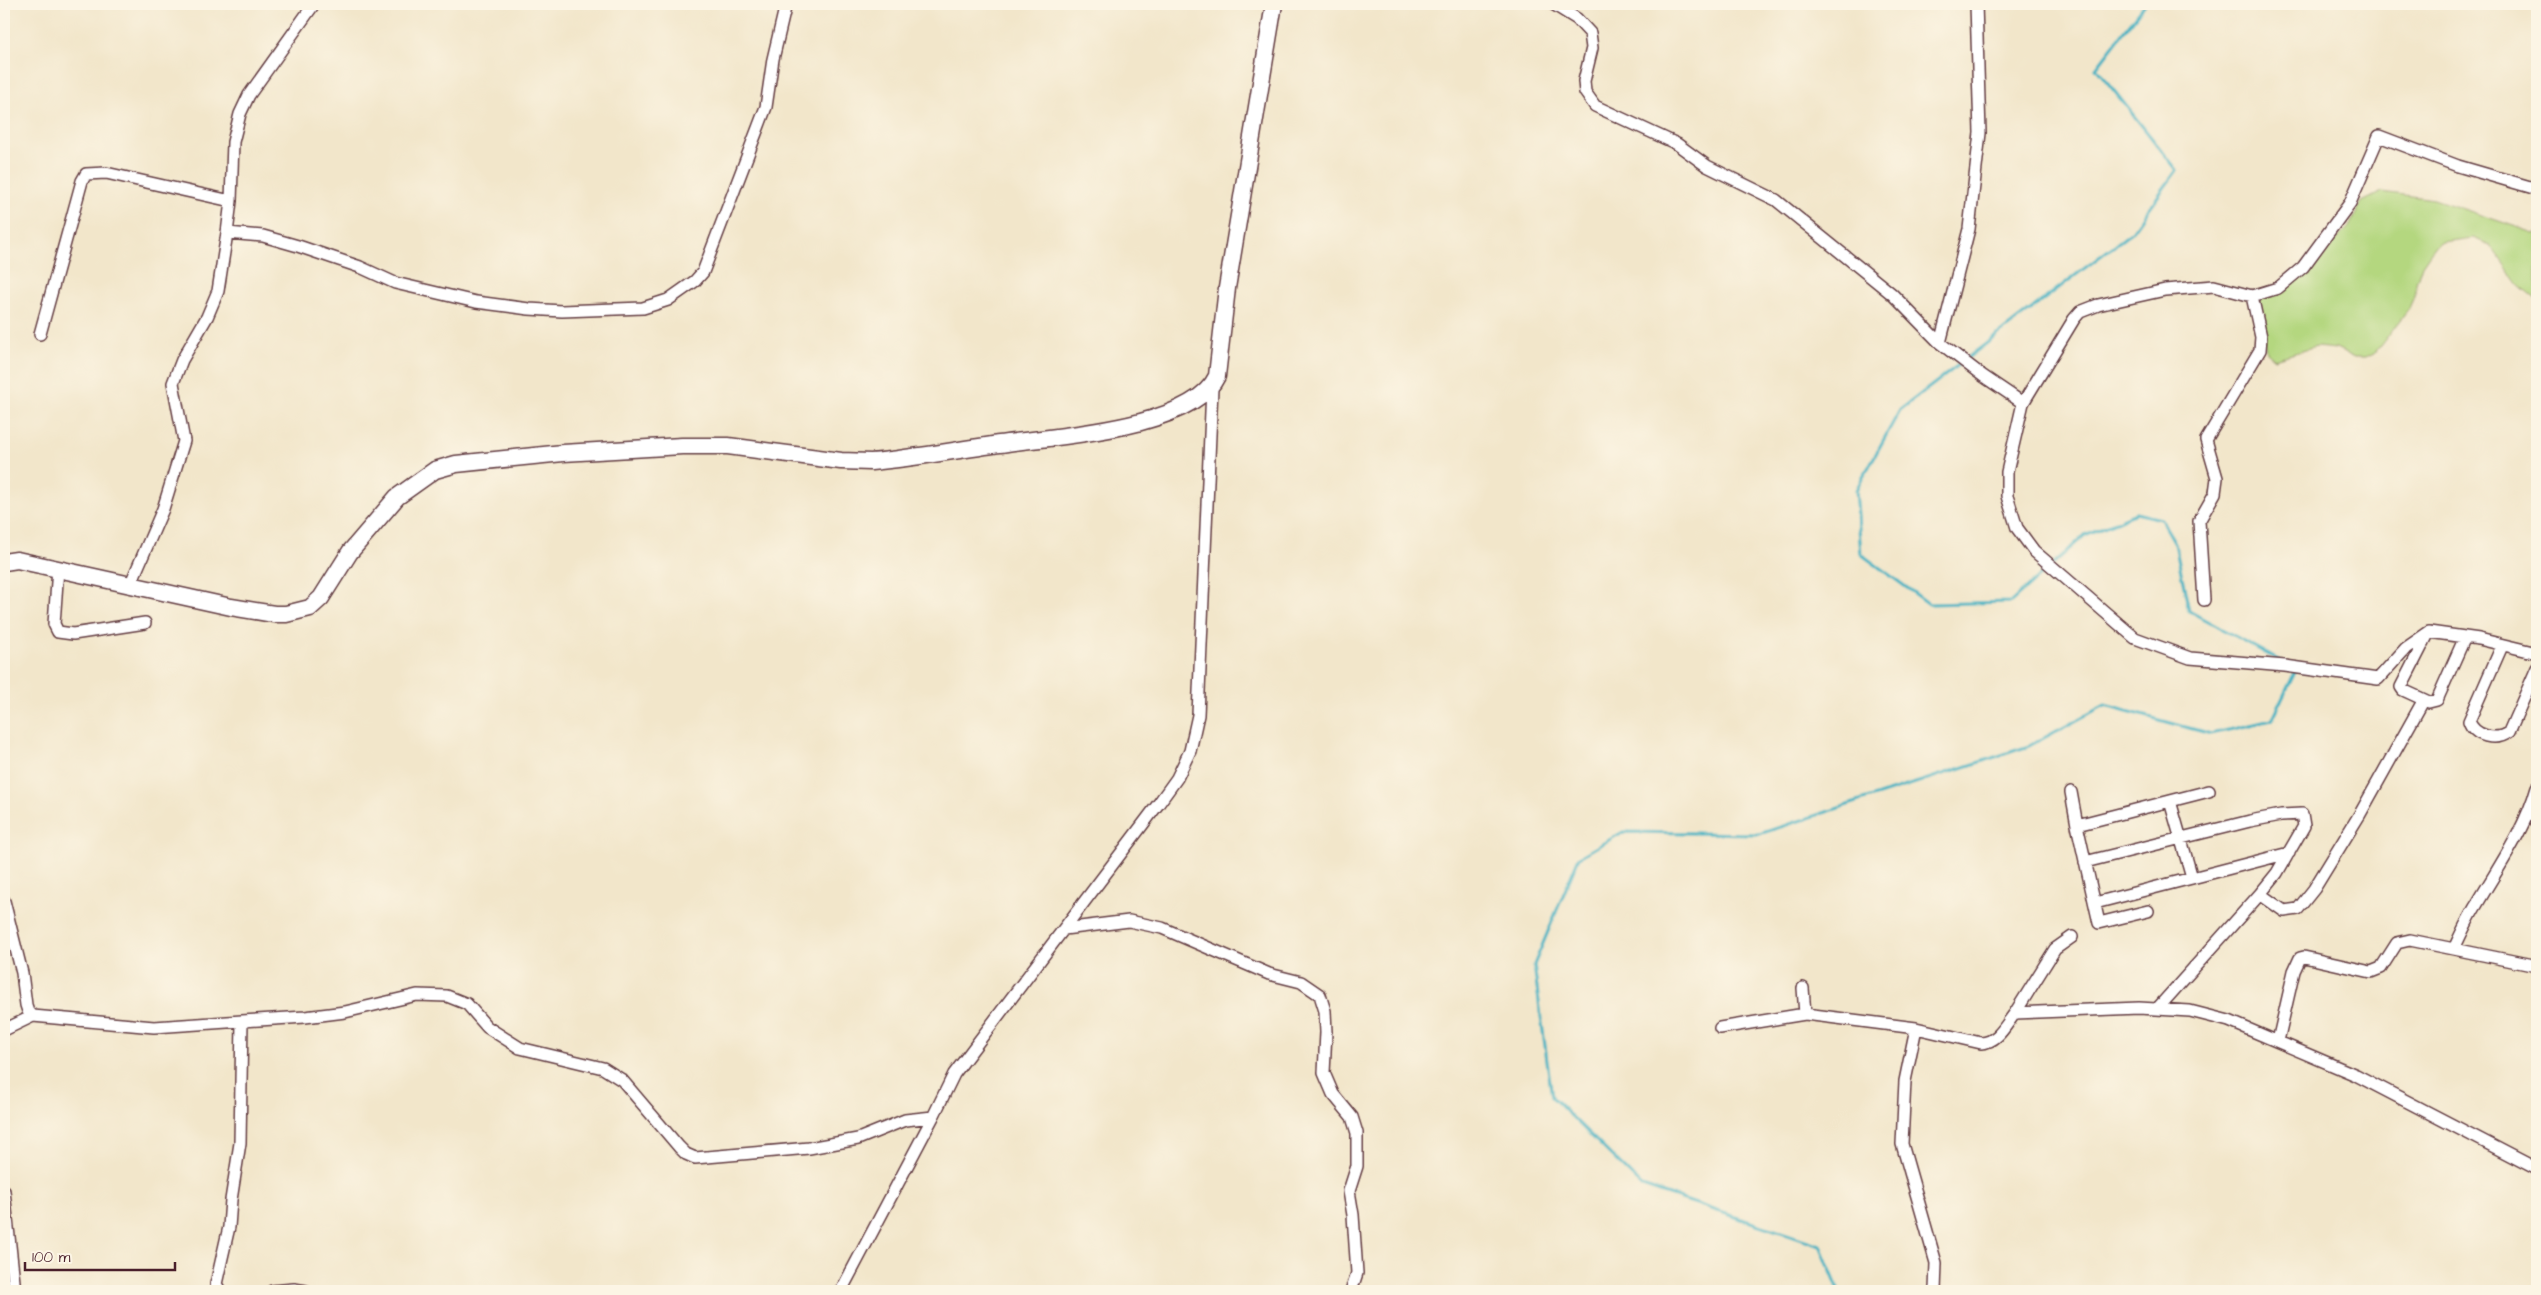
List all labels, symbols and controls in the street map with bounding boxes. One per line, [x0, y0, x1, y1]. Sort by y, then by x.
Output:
scale bar [25, 1240, 175, 1272]
text: 100 m [32, 1247, 71, 1268]

